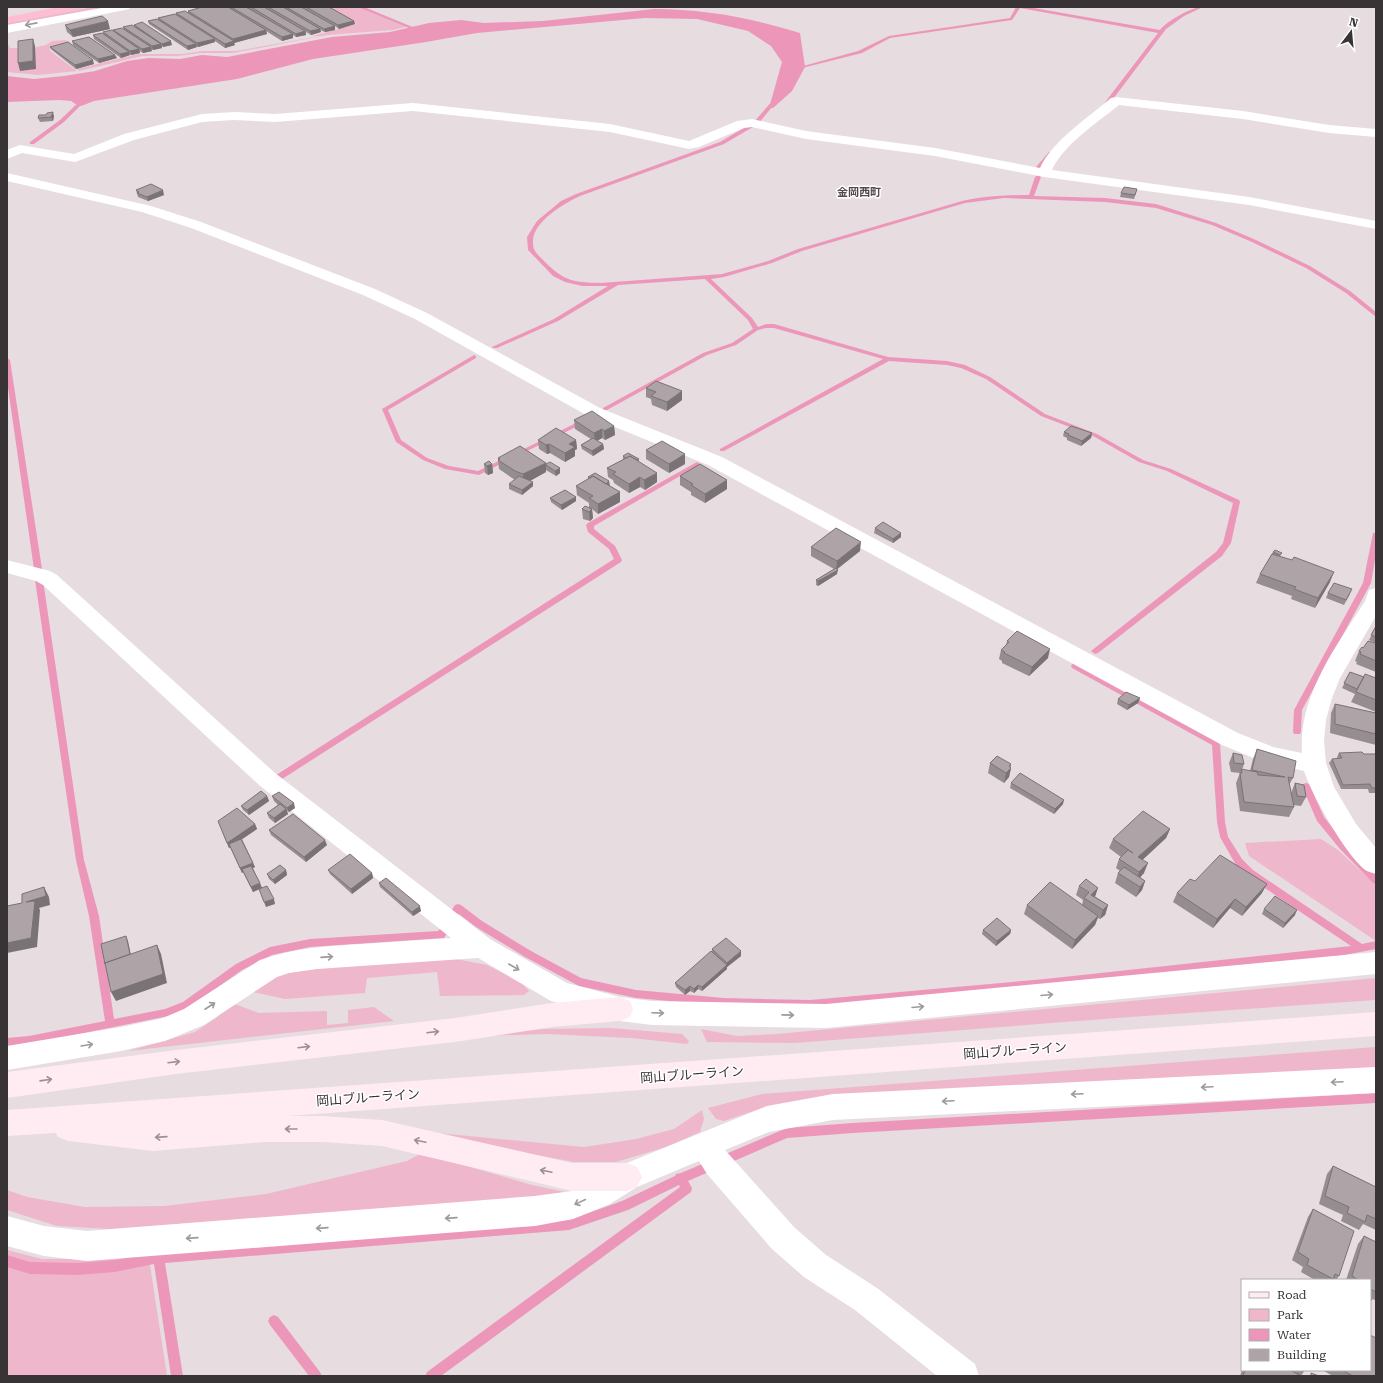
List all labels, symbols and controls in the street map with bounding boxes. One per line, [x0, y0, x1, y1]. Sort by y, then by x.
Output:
north arrow [1331, 12, 1371, 52]
text: N [1348, 15, 1360, 30]
one-way arrow [25, 21, 38, 29]
district label: 金岡西町 [837, 186, 881, 199]
one-way arrow [320, 954, 333, 961]
one-way arrow [508, 963, 520, 971]
one-way arrow [1040, 991, 1053, 999]
one-way arrow [204, 1002, 215, 1010]
one-way arrow [911, 1004, 924, 1011]
one-way arrow [651, 1009, 664, 1017]
one-way arrow [781, 1011, 794, 1019]
one-way arrow [426, 1028, 439, 1036]
street label: 岡山ブルーライン [963, 1039, 1067, 1062]
one-way arrow [80, 1041, 93, 1049]
one-way arrow [297, 1043, 310, 1051]
one-way arrow [168, 1058, 181, 1066]
street label: 岡山ブルーライン [640, 1063, 744, 1086]
one-way arrow [39, 1076, 52, 1084]
one-way arrow [1331, 1078, 1344, 1085]
one-way arrow [1201, 1084, 1214, 1091]
street label: 岡山ブルーライン [316, 1086, 420, 1109]
one-way arrow [1071, 1090, 1084, 1098]
one-way arrow [942, 1097, 955, 1105]
one-way arrow [285, 1125, 298, 1133]
one-way arrow [155, 1134, 168, 1141]
one-way arrow [414, 1137, 427, 1145]
one-way arrow [540, 1167, 553, 1175]
one-way arrow [574, 1199, 586, 1206]
one-way arrow [445, 1214, 458, 1221]
one-way arrow [316, 1224, 329, 1232]
one-way arrow [186, 1235, 199, 1242]
legend [1241, 1279, 1371, 1371]
text: Road [1277, 1288, 1307, 1302]
text: Park [1277, 1308, 1304, 1322]
text: Water [1277, 1328, 1311, 1342]
text: Building [1277, 1348, 1326, 1362]

